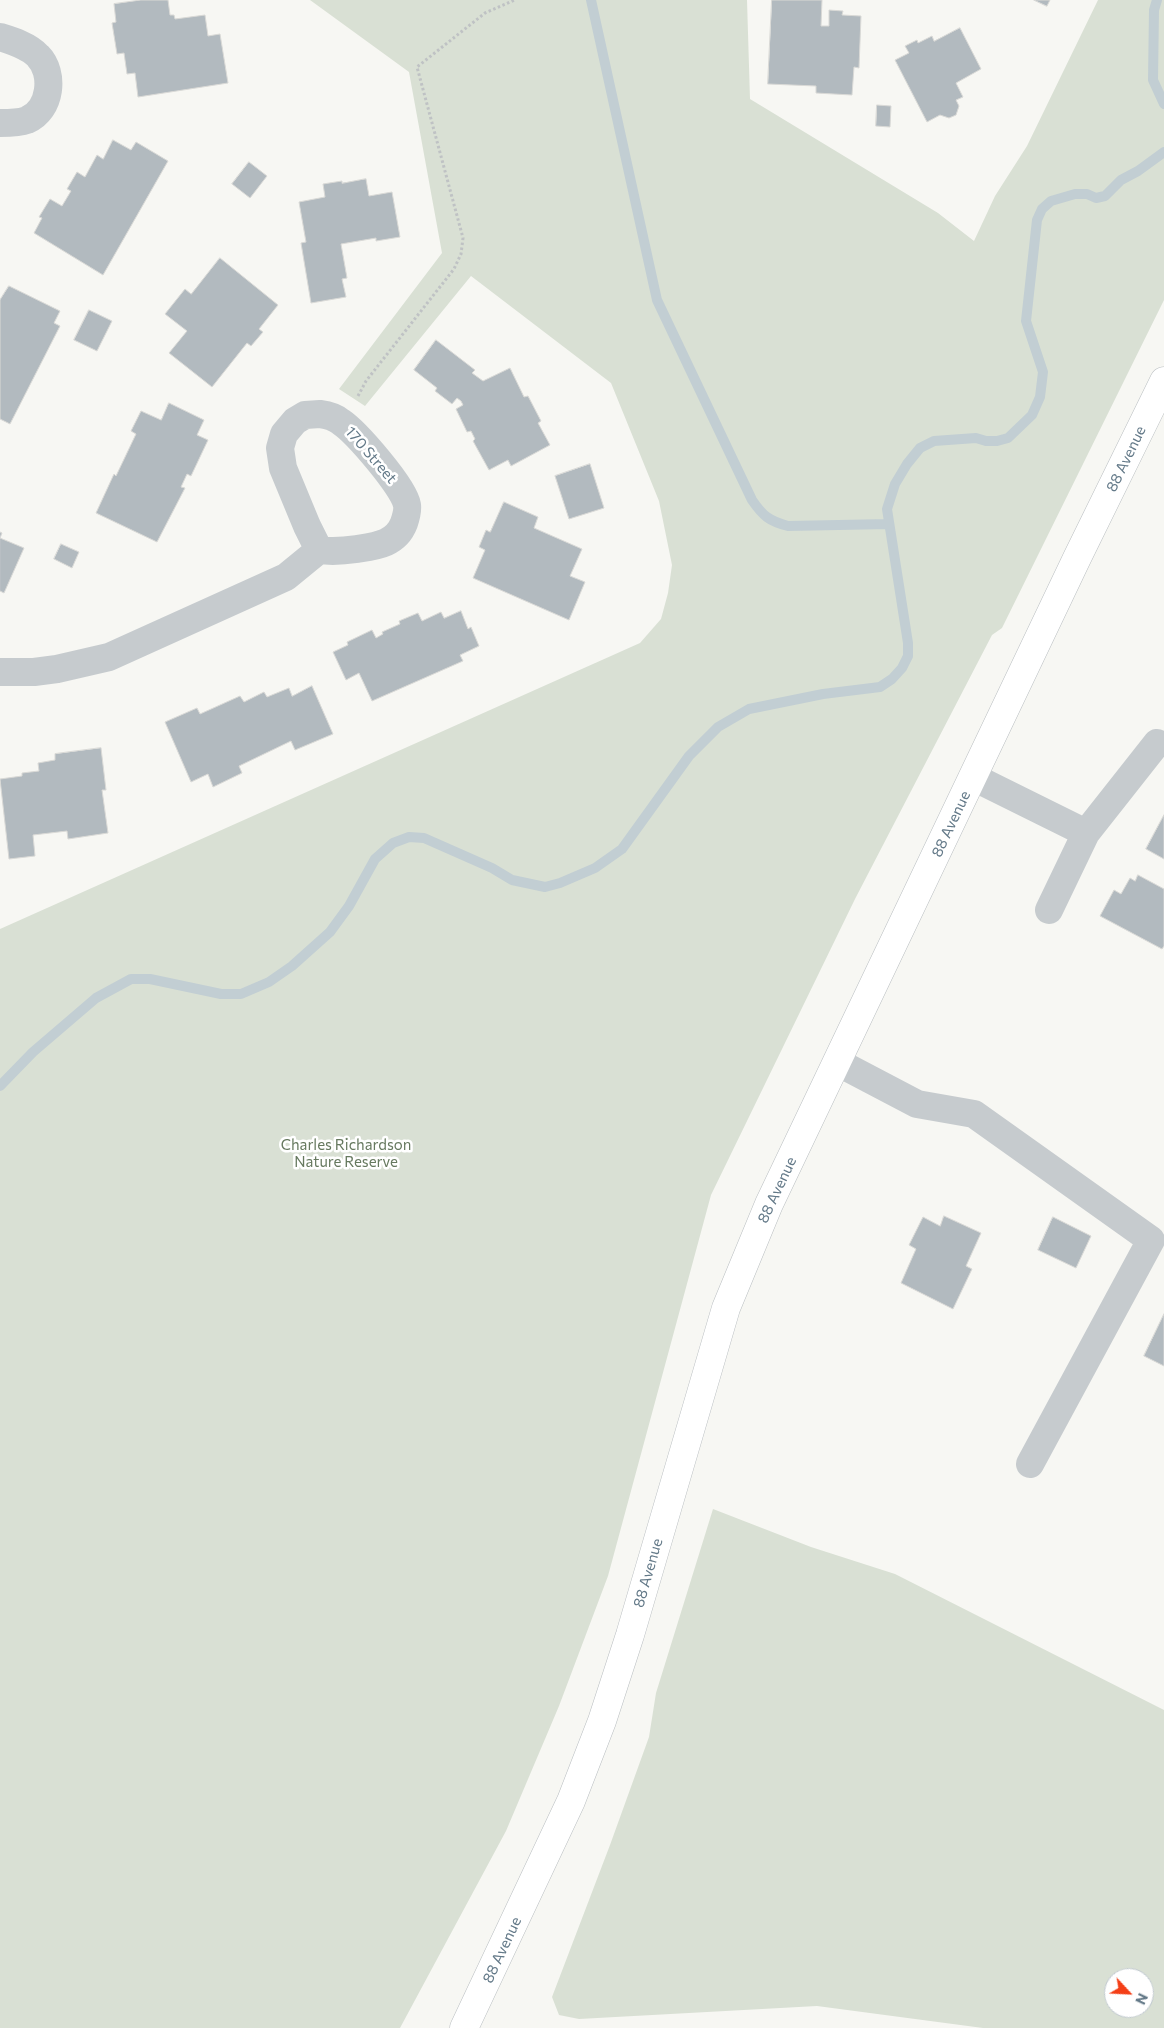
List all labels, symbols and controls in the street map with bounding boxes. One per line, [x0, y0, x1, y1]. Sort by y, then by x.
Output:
street label: 170 Street [341, 423, 401, 487]
street label: 88 Avenue [1102, 423, 1150, 495]
street label: 88 Avenue [928, 788, 974, 860]
park label: Charles Richardson Nature Reserve [281, 1136, 411, 1171]
street label: 88 Avenue [754, 1154, 800, 1226]
street label: 88 Avenue [630, 1536, 666, 1610]
street label: 88 Avenue [479, 1914, 525, 1986]
north arrow [1104, 1968, 1154, 2018]
text: N [1132, 1991, 1152, 2007]

